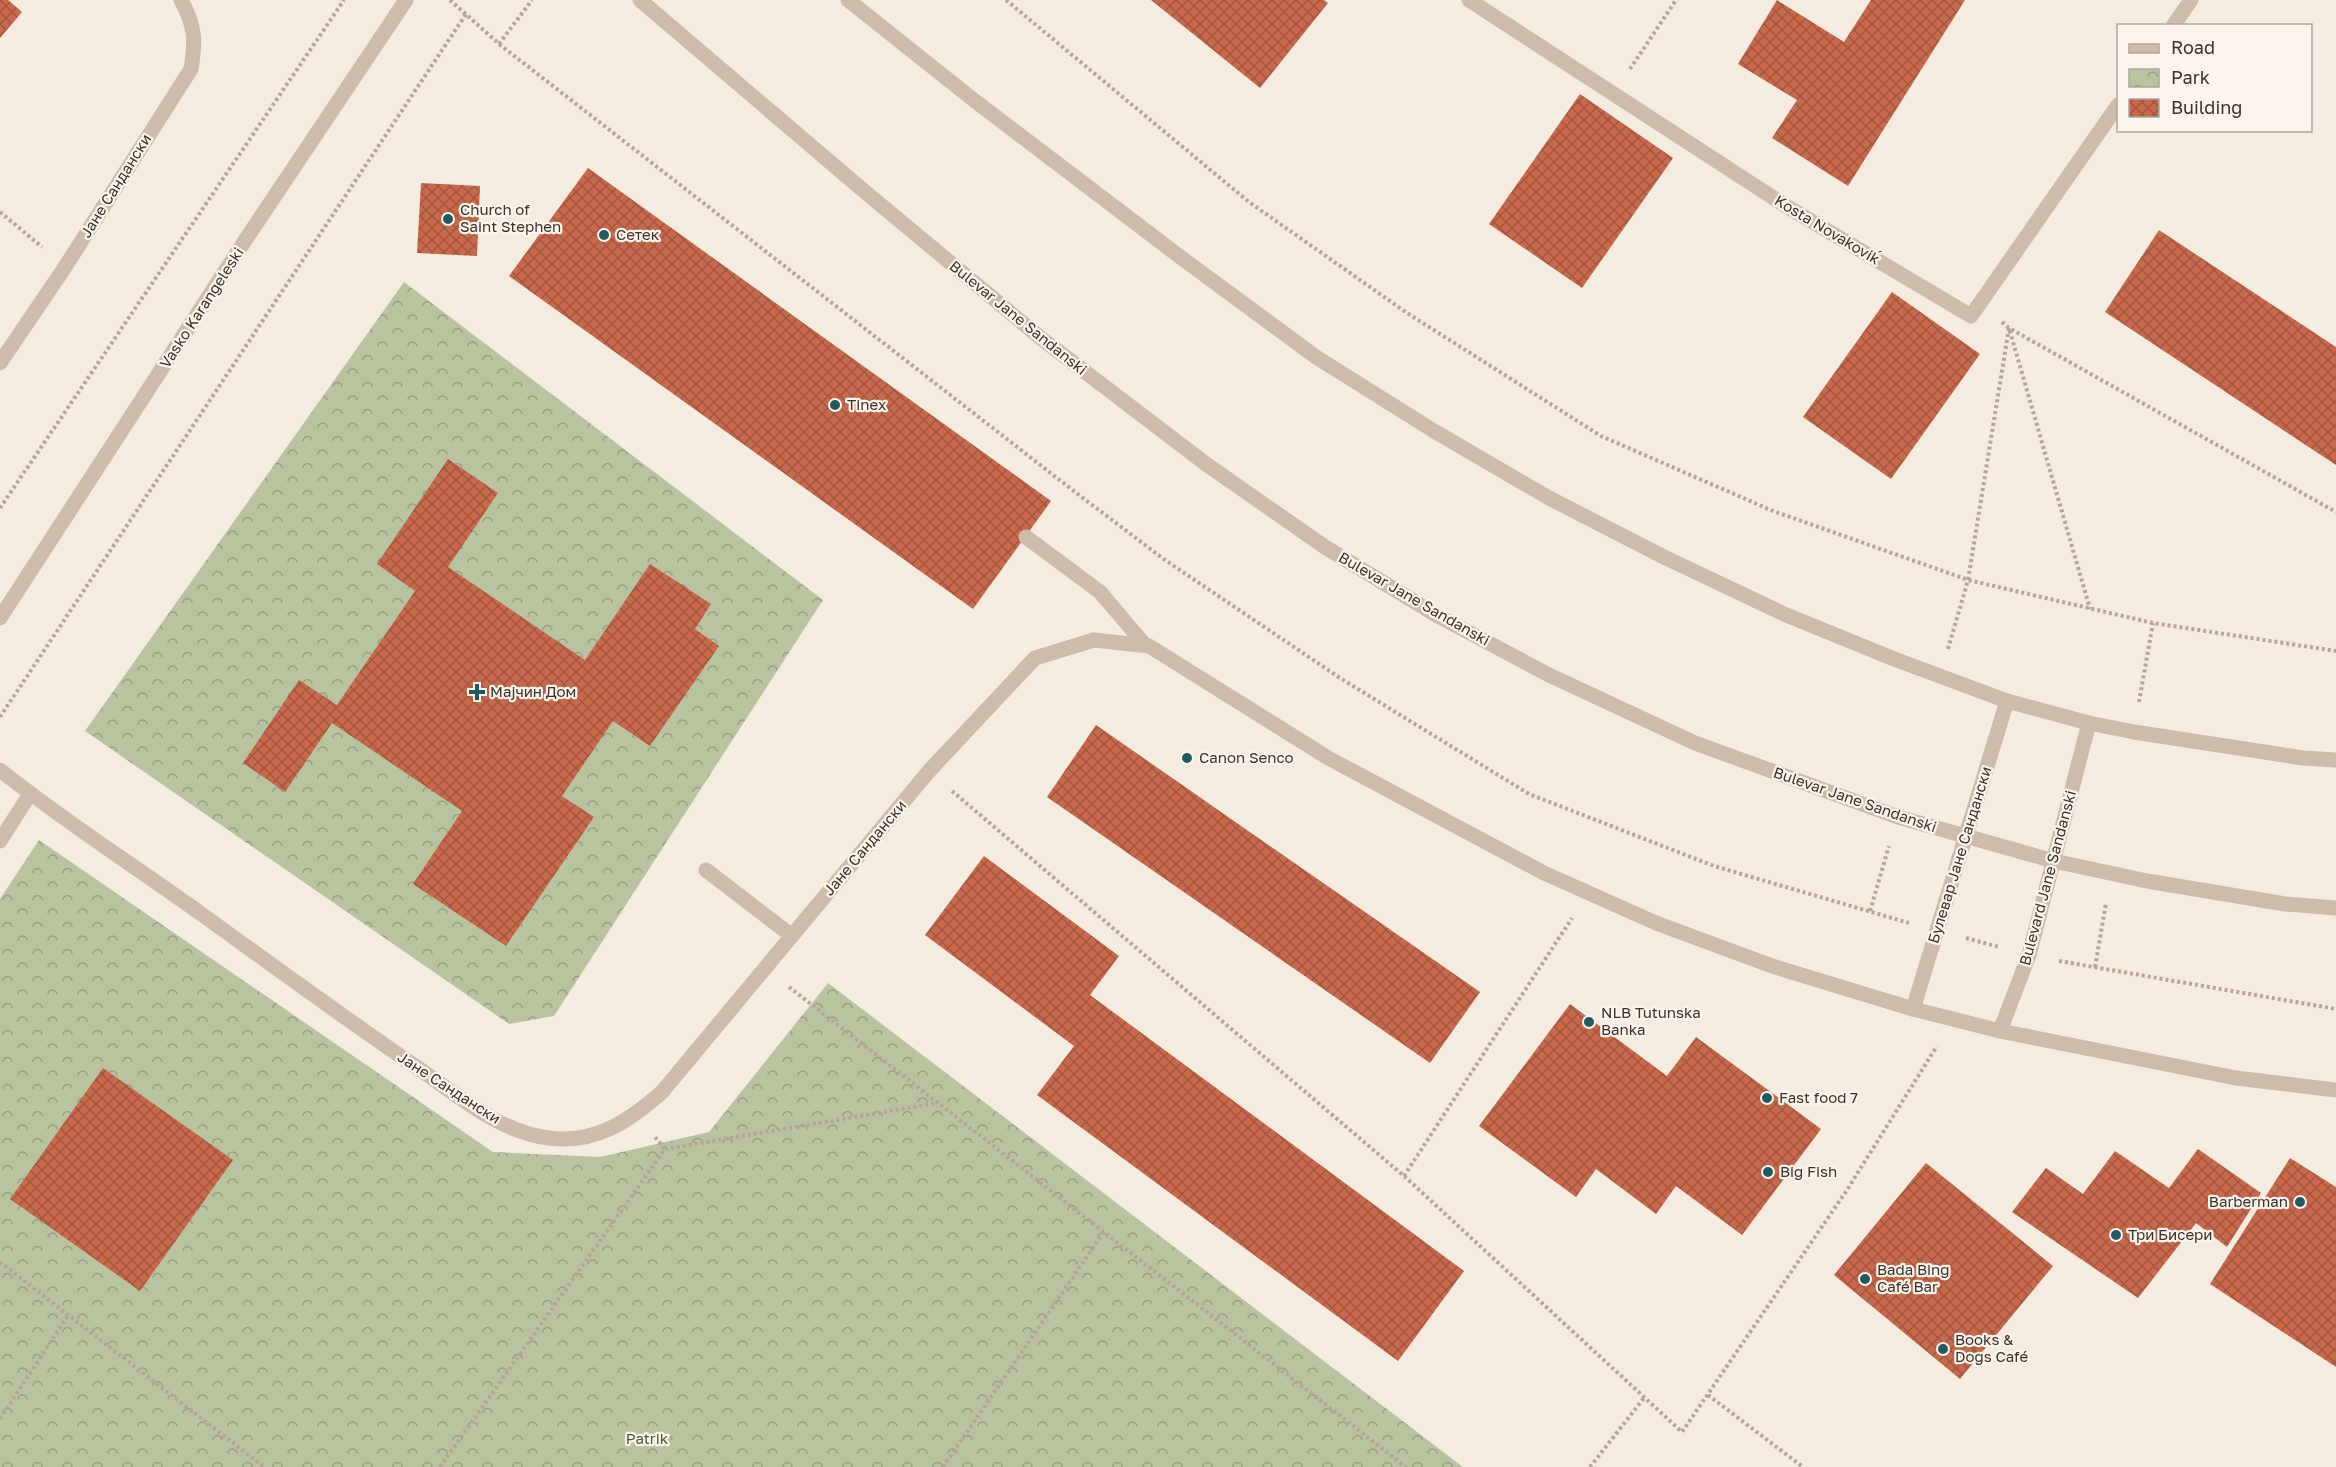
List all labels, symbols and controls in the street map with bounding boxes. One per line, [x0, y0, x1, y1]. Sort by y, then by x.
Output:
legend [2117, 24, 2312, 132]
text: Road [2171, 36, 2215, 58]
text: Park [2171, 66, 2210, 88]
text: Building [2171, 96, 2242, 118]
street label: Јане Сандански [76, 130, 154, 241]
street label: Kosta Novakoviḱ [1772, 190, 1884, 268]
place label: Church of Saint Stephen [460, 200, 561, 235]
marker: Church of Saint Stephen [441, 212, 455, 226]
place label: Сетек [616, 225, 660, 243]
marker: Сетек [597, 228, 611, 242]
street label: Vasko Karangeleski [155, 244, 247, 371]
street label: Bulevar Jane Sandanski [946, 256, 1091, 378]
place label: Tinex [847, 395, 886, 413]
marker: Tinex [828, 398, 842, 412]
street label: Bulevar Jane Sandanski [1336, 547, 1493, 649]
place label: Мајчин Дом [490, 682, 576, 700]
marker: Мајчин Дом [468, 683, 486, 701]
place label: Canon Senco [1199, 748, 1294, 766]
marker: Canon Senco [1180, 751, 1194, 765]
street label: Bulevar Jane Sandanski [1771, 763, 1939, 835]
street label: Булевар Јане Сандански [1924, 764, 1995, 945]
street label: Bulevard Jane Sandanski [2015, 788, 2079, 967]
street label: Јане Сандански [819, 796, 909, 899]
place label: NLB Tutunska Banka [1601, 1003, 1701, 1038]
marker: NLB Tutunska Banka [1582, 1015, 1596, 1029]
street label: Јане Сандански [395, 1047, 504, 1127]
place label: Fast food 7 [1779, 1088, 1858, 1106]
marker: Fast food 7 [1760, 1091, 1774, 1105]
place label: Big Fish [1780, 1162, 1837, 1180]
marker: Big Fish [1761, 1165, 1775, 1179]
place label: Barberman [2209, 1192, 2288, 1210]
marker: Barberman [2293, 1195, 2307, 1209]
place label: Три Бисери [2128, 1225, 2212, 1243]
marker: Три Бисери [2109, 1228, 2123, 1242]
place label: Bada Bing Café Bar [1877, 1260, 1950, 1295]
marker: Bada Bing Café Bar [1858, 1272, 1872, 1286]
place label: Books & Dogs Café [1955, 1330, 2028, 1365]
marker: Books & Dogs Café [1936, 1342, 1950, 1356]
park label: Patrik [626, 1429, 669, 1447]

